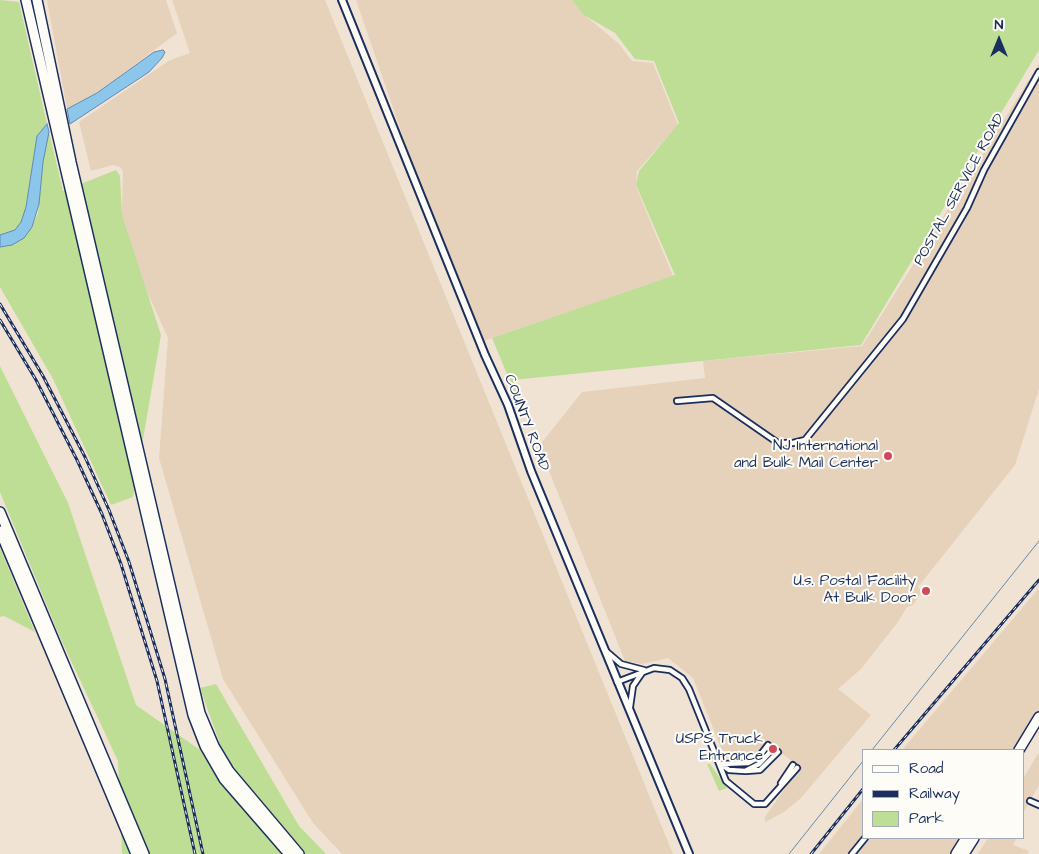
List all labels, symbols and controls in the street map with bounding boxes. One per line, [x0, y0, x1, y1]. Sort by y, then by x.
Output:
north arrow [974, 15, 1024, 65]
text: N [995, 15, 1003, 35]
street label: POSTAL SERVICE ROAD [911, 111, 1009, 269]
street label: COUNTY ROAD [499, 372, 553, 474]
place label: NJ International and Bulk Mail Center [734, 438, 878, 473]
marker: NJ International and Bulk Mail Center [882, 450, 894, 462]
place label: U.s. Postal Facility At Bulk Door [794, 573, 916, 608]
marker: U.s. Postal Facility At Bulk Door [920, 585, 932, 597]
place label: USPS Truck Entrance [676, 731, 763, 766]
marker: USPS Truck Entrance [767, 743, 779, 755]
legend [862, 749, 1024, 839]
text: Road [909, 758, 943, 779]
text: Railway [909, 783, 960, 804]
text: Park [909, 808, 944, 829]

